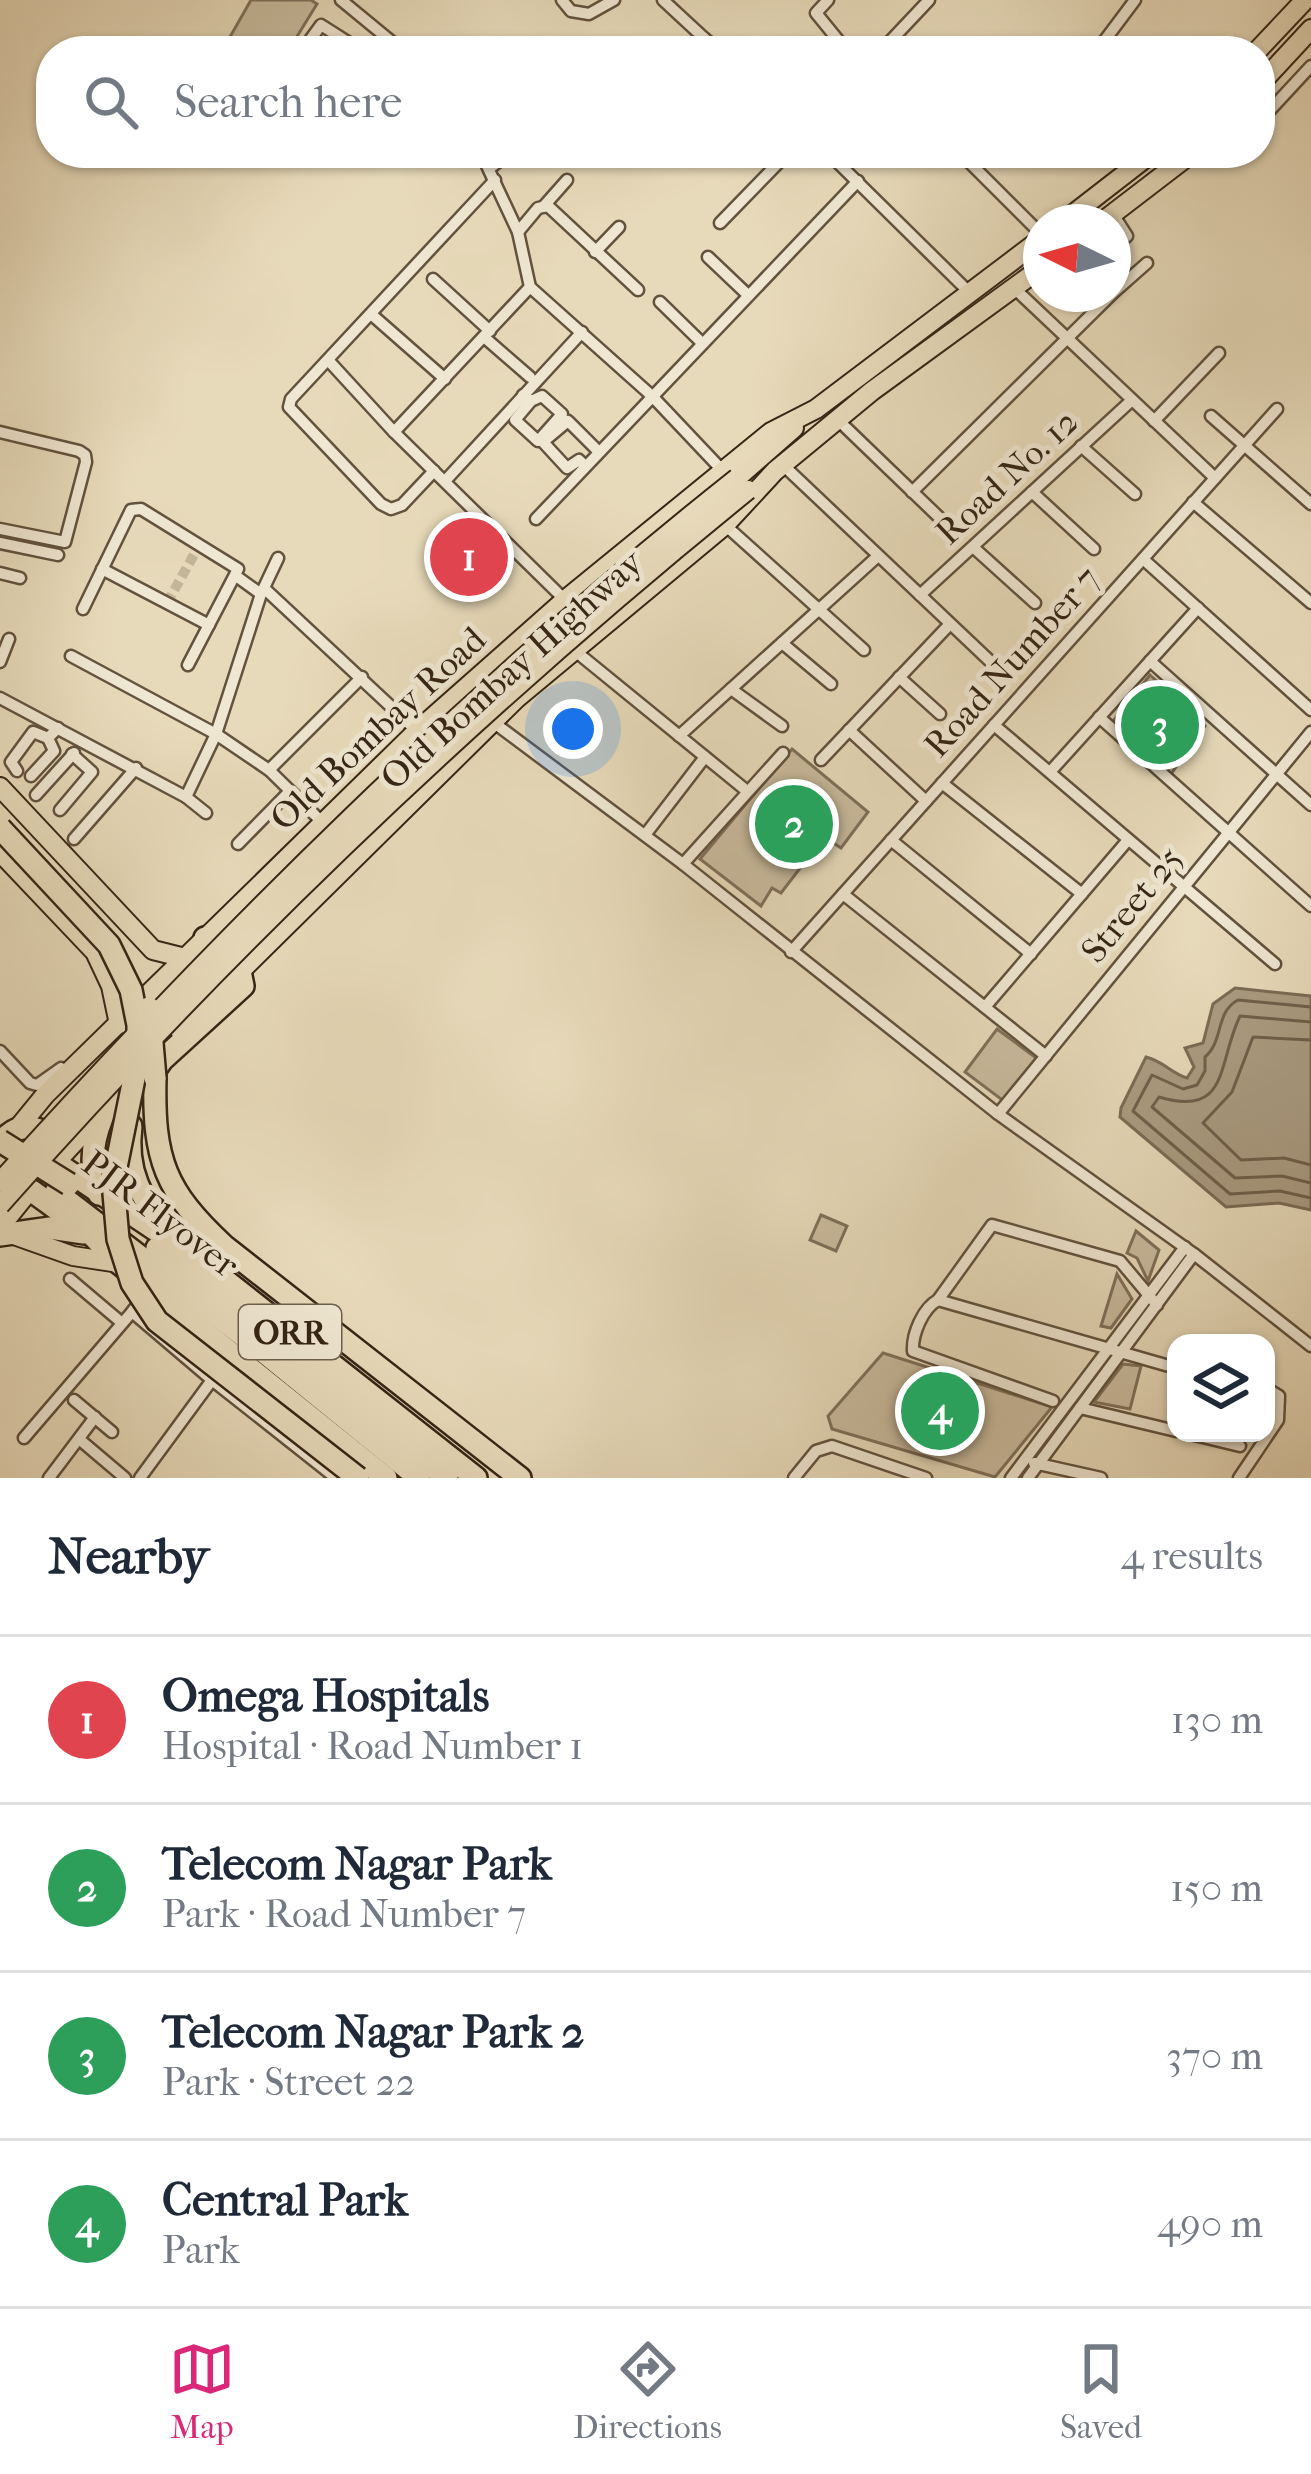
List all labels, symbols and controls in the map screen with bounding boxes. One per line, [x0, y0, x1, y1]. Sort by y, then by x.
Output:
search box [36, 36, 1275, 168]
icon: search [78, 69, 144, 135]
text: Search here [174, 76, 402, 129]
north arrow [1023, 204, 1131, 312]
street label: Road No. 12 [927, 400, 1086, 553]
pin: 1 [430, 512, 508, 602]
street label: Old Bombay Highway [372, 540, 653, 798]
street label: Road Number 7 [915, 558, 1108, 766]
street label: Old Bombay Road [261, 618, 494, 839]
pin: 3 [1121, 680, 1199, 770]
your location [543, 699, 603, 759]
pin: 2 [755, 779, 833, 869]
street label: Street 25 [1072, 838, 1191, 971]
street label: PJR Flyover [74, 1142, 247, 1286]
road number: ORR [239, 1305, 341, 1359]
map controls [1167, 1334, 1275, 1442]
button: layers [1167, 1334, 1275, 1442]
pin: 4 [901, 1366, 979, 1456]
text: Nearby [48, 1526, 209, 1586]
text: 4 results [1121, 1533, 1263, 1579]
text: Omega Hospitals [162, 1670, 489, 1723]
text: 1 [80, 1697, 94, 1743]
text: 130 m [1171, 1697, 1263, 1743]
text: Hospital · Road Number 1 [162, 1723, 583, 1769]
text: Telecom Nagar Park [162, 1838, 552, 1891]
text: 2 [77, 1865, 97, 1911]
text: 150 m [1170, 1865, 1263, 1911]
text: Park · Road Number 7 [162, 1891, 526, 1937]
text: Telecom Nagar Park 2 [162, 2006, 584, 2059]
text: 3 [79, 2033, 95, 2079]
text: 370 m [1166, 2033, 1263, 2079]
text: Park · Street 22 [162, 2059, 416, 2105]
text: Central Park [162, 2174, 408, 2227]
text: 4 [75, 2201, 99, 2247]
text: 490 m [1157, 2201, 1263, 2247]
text: Park [162, 2227, 240, 2273]
tab: Map [169, 2336, 235, 2447]
tab: Directions [573, 2336, 722, 2447]
tab: Saved [1060, 2336, 1142, 2447]

